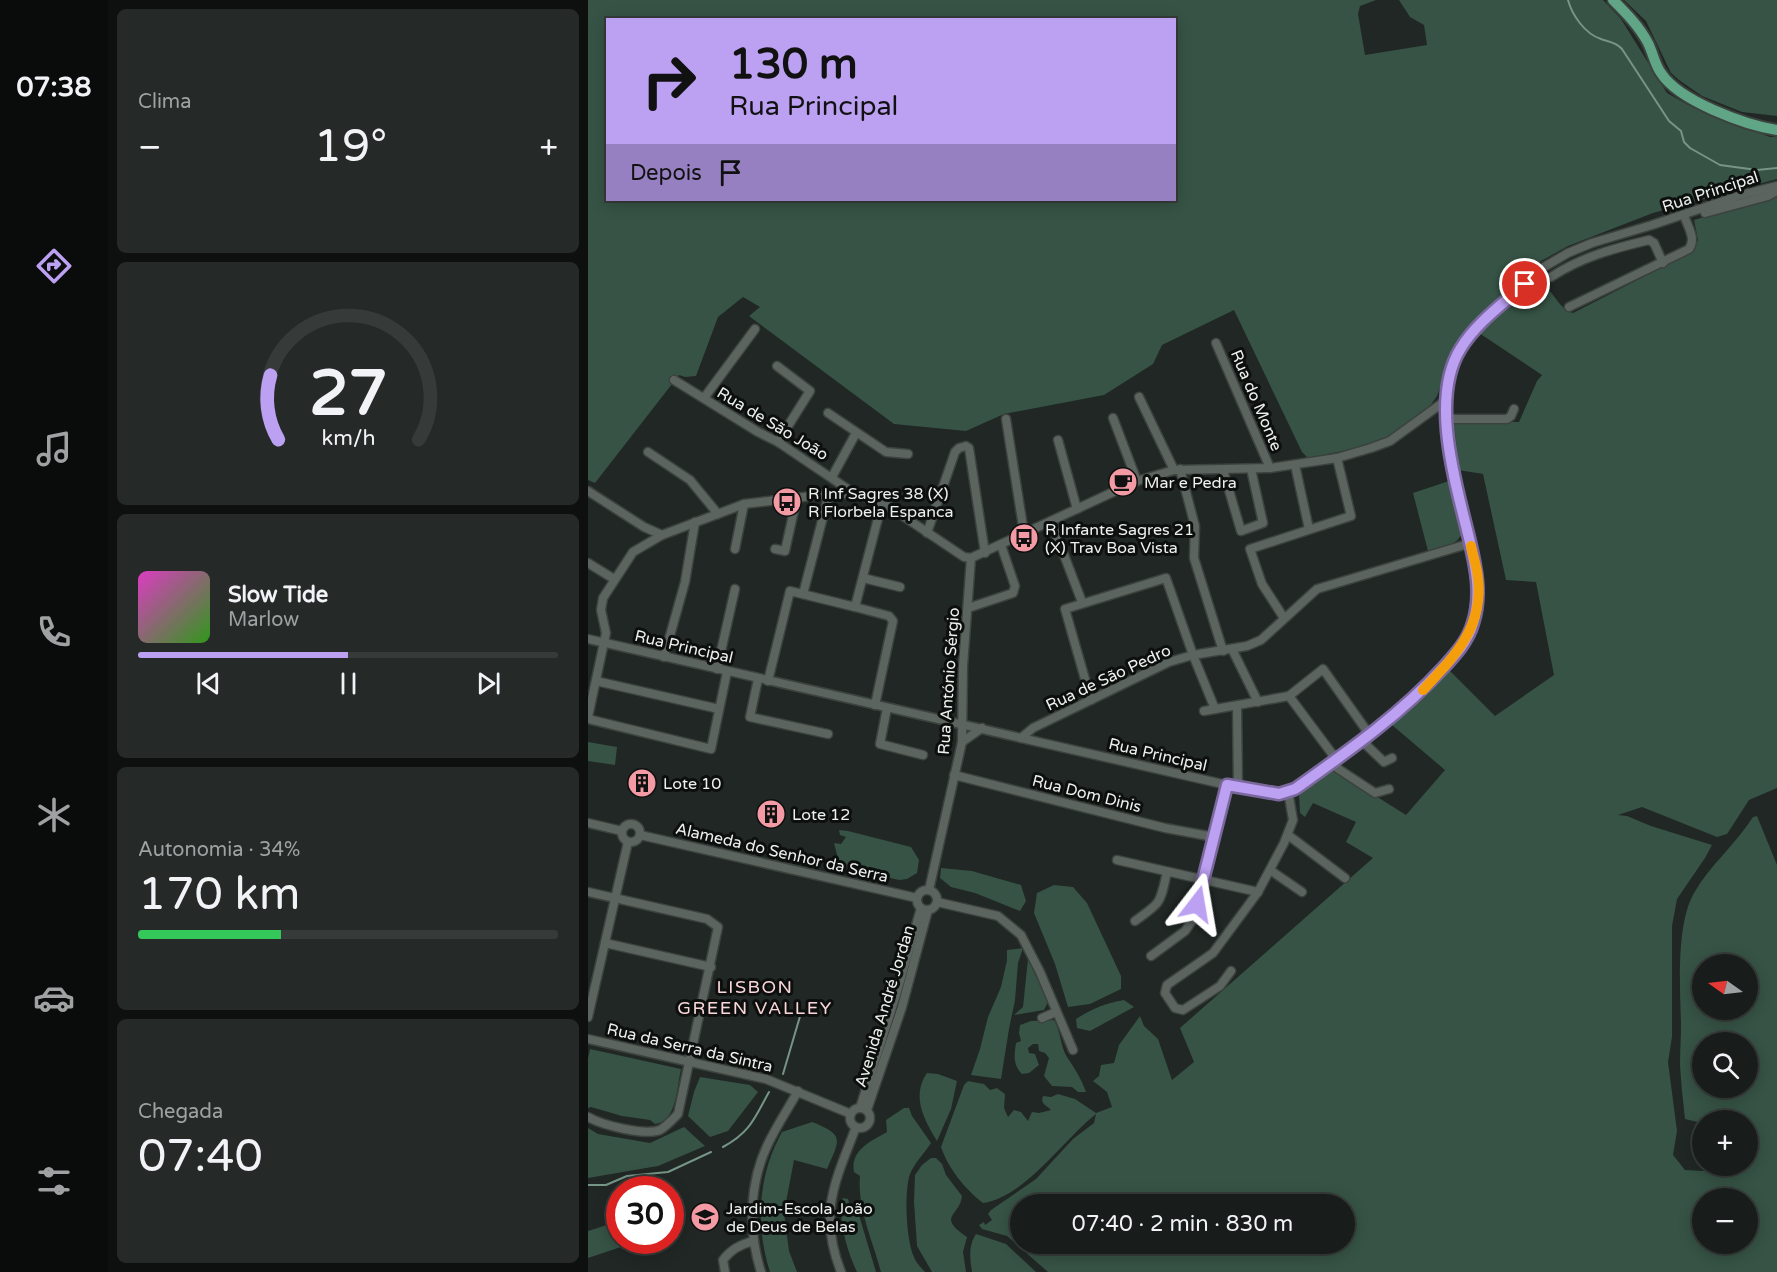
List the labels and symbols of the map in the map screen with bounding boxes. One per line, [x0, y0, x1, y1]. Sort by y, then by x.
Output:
street label: Rua Principal [1659, 167, 1761, 217]
pin [1499, 258, 1550, 309]
street label: Rua do Monte [1226, 347, 1286, 454]
street label: Rua de São João [713, 383, 832, 465]
cafe icon: Mar e Pedra [1107, 466, 1139, 498]
place label: Mar e Pedra [1144, 473, 1237, 493]
place label: R Inf Sagres 38 (X) R Florbela Espanca [808, 484, 953, 522]
bus stop icon: R Inf Sagres 38 (X) R Florbela Espanca [771, 486, 803, 518]
place label: R Infante Sagres 21 (X) Trav Boa Vista [1045, 520, 1194, 558]
bus stop icon: R Infante Sagres 21 (X) Trav Boa Vista [1008, 522, 1040, 554]
street label: Rua António Sérgio [934, 607, 964, 755]
street label: Rua Principal [633, 626, 735, 668]
street label: Rua de São Pedro [1043, 640, 1174, 716]
street label: Rua Principal [1107, 734, 1209, 776]
building icon: Lote 10 [626, 767, 658, 799]
street label: Rua Dom Dinis [1030, 771, 1143, 817]
place label: Lote 10 [663, 774, 721, 794]
building icon: Lote 12 [755, 798, 787, 830]
place label: Lote 12 [792, 805, 850, 825]
street label: Alameda do Senhor da Serra [674, 819, 890, 887]
position arrow [1165, 872, 1229, 936]
street label: Avenida André Jordan [851, 923, 919, 1090]
north arrow [1692, 954, 1758, 1020]
district label: LISBON GREEN VALLEY [677, 976, 833, 1019]
street label: Rua da Serra da Sintra [605, 1019, 775, 1077]
speed limit sign: 30 [606, 1176, 684, 1254]
place label: Jardim-Escola João de Deus de Belas [726, 1199, 873, 1237]
school or university icon: Jardim-Escola João de Deus de Belas [689, 1201, 721, 1233]

